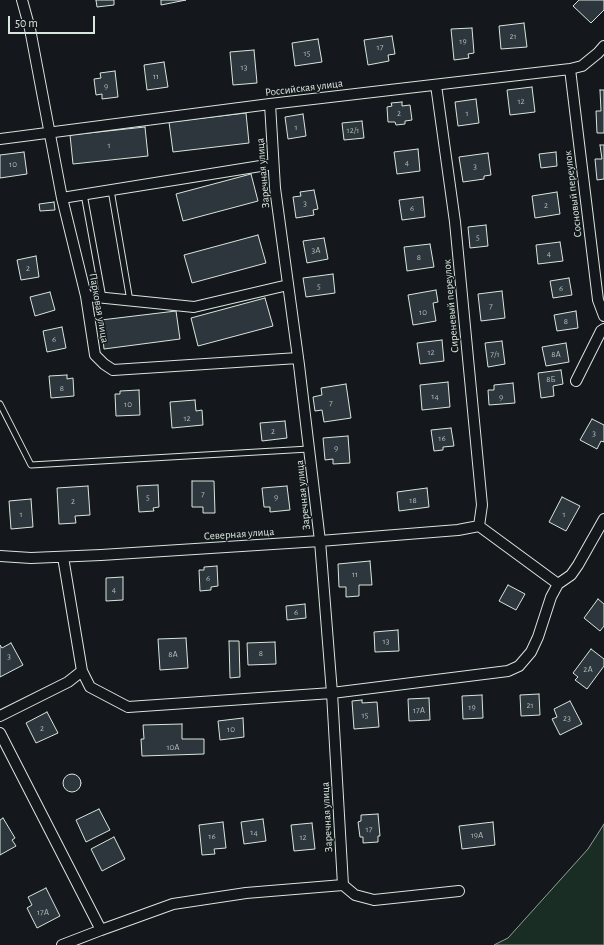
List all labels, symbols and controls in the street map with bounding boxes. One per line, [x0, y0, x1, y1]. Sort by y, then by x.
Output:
scale bar [10, 8, 97, 34]
text: 50 m [15, 17, 38, 29]
house number: 21 [509, 31, 517, 41]
house number: 19 [459, 36, 467, 46]
house number: 17 [377, 42, 383, 52]
house number: 15 [304, 48, 310, 58]
house number: 13 [241, 62, 247, 72]
house number: 11 [153, 71, 159, 81]
street label: Российская улица [264, 77, 344, 99]
house number: 9 [104, 81, 108, 91]
house number: 12 [517, 96, 525, 106]
house number: 2 [397, 108, 401, 118]
house number: 1 [465, 108, 469, 118]
house number: 1 [294, 122, 298, 132]
house number: 12/1 [347, 125, 359, 135]
street label: Заречная улица [253, 137, 273, 209]
house number: 1 [107, 140, 111, 150]
street label: Сосновый переулок [561, 150, 585, 238]
house number: 4 [405, 157, 409, 167]
house number: 10 [9, 159, 17, 169]
house number: 3 [473, 161, 477, 171]
house number: 3 [303, 198, 307, 208]
house number: 2 [544, 200, 548, 210]
house number: 6 [410, 203, 414, 213]
house number: 5 [476, 232, 480, 242]
house number: 3А [312, 245, 320, 255]
house number: 4 [547, 248, 551, 258]
house number: 8 [417, 252, 421, 262]
street label: Сиреневый переулок [440, 259, 462, 353]
house number: 2 [26, 263, 30, 273]
street label: Парковая улица [86, 272, 112, 344]
house number: 5 [317, 281, 321, 291]
house number: 6 [559, 283, 563, 293]
house number: 7 [489, 301, 493, 311]
house number: 10 [419, 307, 427, 317]
house number: 8 [564, 316, 568, 326]
house number: 6 [52, 334, 56, 344]
house number: 12 [427, 347, 435, 357]
house number: 7/1 [490, 349, 500, 359]
house number: 8А [551, 349, 561, 359]
house number: 8Б [546, 374, 556, 384]
house number: 8 [60, 383, 64, 393]
house number: 14 [431, 391, 439, 401]
house number: 9 [499, 392, 503, 402]
house number: 7 [329, 398, 333, 408]
house number: 10 [124, 399, 132, 409]
house number: 12 [183, 413, 191, 423]
house number: 2 [271, 426, 275, 436]
house number: 3 [592, 428, 596, 438]
house number: 16 [438, 433, 446, 443]
house number: 9 [334, 443, 338, 453]
street label: Заречная улица [293, 459, 313, 531]
house number: 7 [201, 489, 205, 499]
house number: 5 [146, 492, 150, 502]
house number: 9 [274, 492, 278, 502]
house number: 18 [409, 495, 417, 505]
house number: 2 [71, 496, 75, 506]
house number: 1 [19, 509, 23, 519]
house number: 1 [562, 509, 566, 519]
street label: Северная улица [203, 525, 275, 543]
house number: 11 [352, 569, 358, 579]
house number: 6 [206, 573, 210, 583]
house number: 4 [112, 584, 116, 594]
house number: 6 [294, 607, 298, 617]
house number: 13 [383, 636, 389, 646]
house number: 8 [259, 648, 263, 658]
house number: 8А [168, 649, 178, 659]
house number: 3 [7, 651, 11, 661]
house number: 2А [583, 664, 593, 674]
house number: 21 [526, 700, 534, 710]
house number: 19 [468, 702, 476, 712]
house number: 17А [413, 705, 425, 715]
house number: 15 [362, 710, 368, 720]
house number: 23 [563, 713, 571, 723]
house number: 2 [40, 723, 44, 733]
house number: 10 [227, 724, 235, 734]
house number: 10А [166, 742, 180, 752]
street label: Заречная улица [319, 782, 335, 852]
house number: 17 [366, 824, 372, 834]
house number: 14 [250, 827, 258, 837]
house number: 19А [471, 830, 483, 840]
house number: 16 [208, 831, 216, 841]
house number: 12 [299, 832, 307, 842]
house number: 17А [37, 907, 49, 917]

